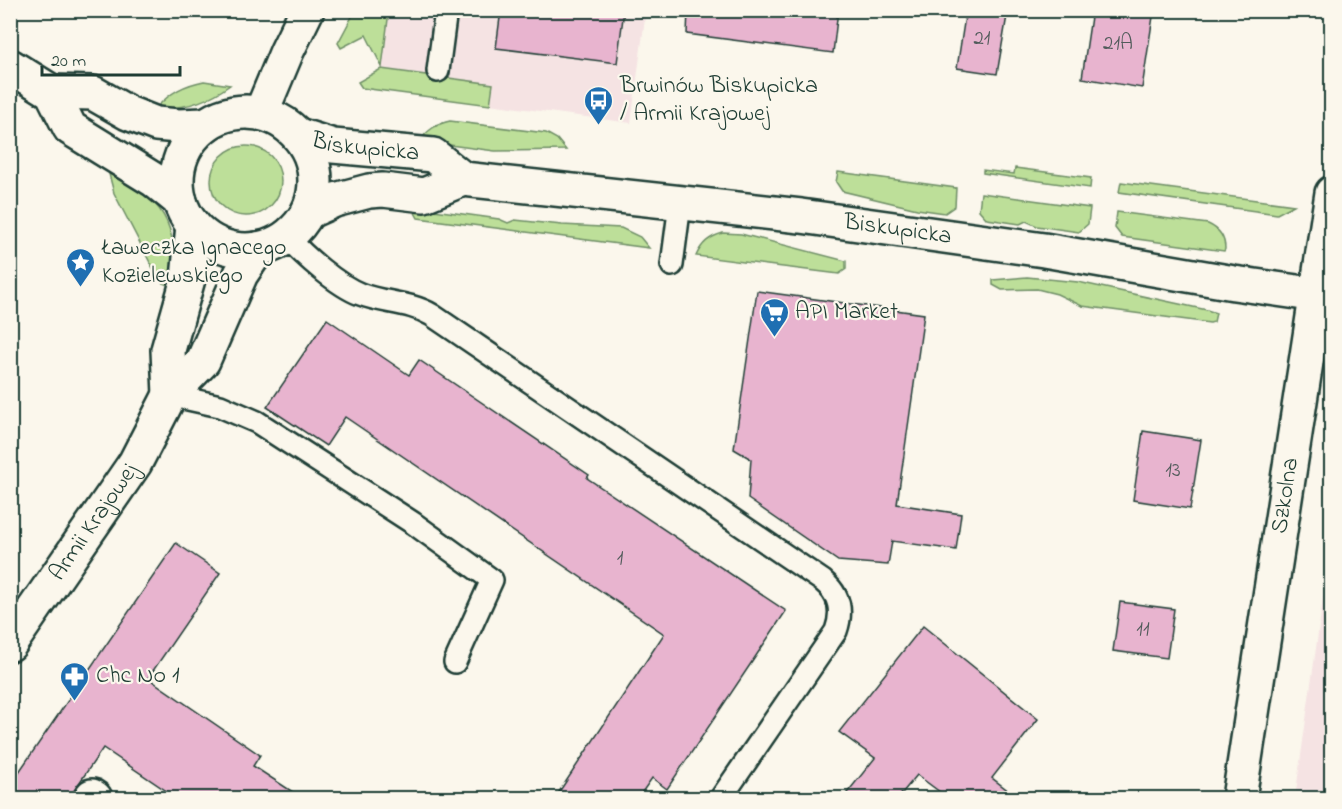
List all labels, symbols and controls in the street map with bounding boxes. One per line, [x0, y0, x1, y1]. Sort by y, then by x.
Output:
house number: 21 [973, 24, 991, 54]
house number: 21A [1103, 29, 1133, 59]
scale bar [42, 39, 180, 77]
text: 20 m [51, 49, 86, 75]
place label: Brwinów Biskupicka / Armii Krajowej [619, 69, 818, 132]
bus stop icon: Brwinów Biskupicka / Armii Krajowej [583, 84, 615, 126]
street label: Biskupicka [306, 122, 421, 171]
street label: Biskupicka [841, 205, 954, 254]
place label: Ławeczka Ignacego Kozielewskiego [101, 231, 286, 294]
place icon: Ławeczka Ignacego Kozielewskiego [65, 246, 97, 288]
place label: API Market [795, 295, 898, 330]
supermarket icon: API Market [758, 296, 790, 338]
street label: Armii Krajowej [41, 455, 148, 588]
street label: Szkolna [1262, 455, 1309, 536]
house number: 13 [1165, 456, 1181, 486]
house number: 1 [617, 544, 624, 574]
house number: 11 [1136, 615, 1150, 645]
place label: Chc No 1 [96, 659, 180, 694]
pharmacy icon: Chc No 1 [59, 660, 91, 702]

